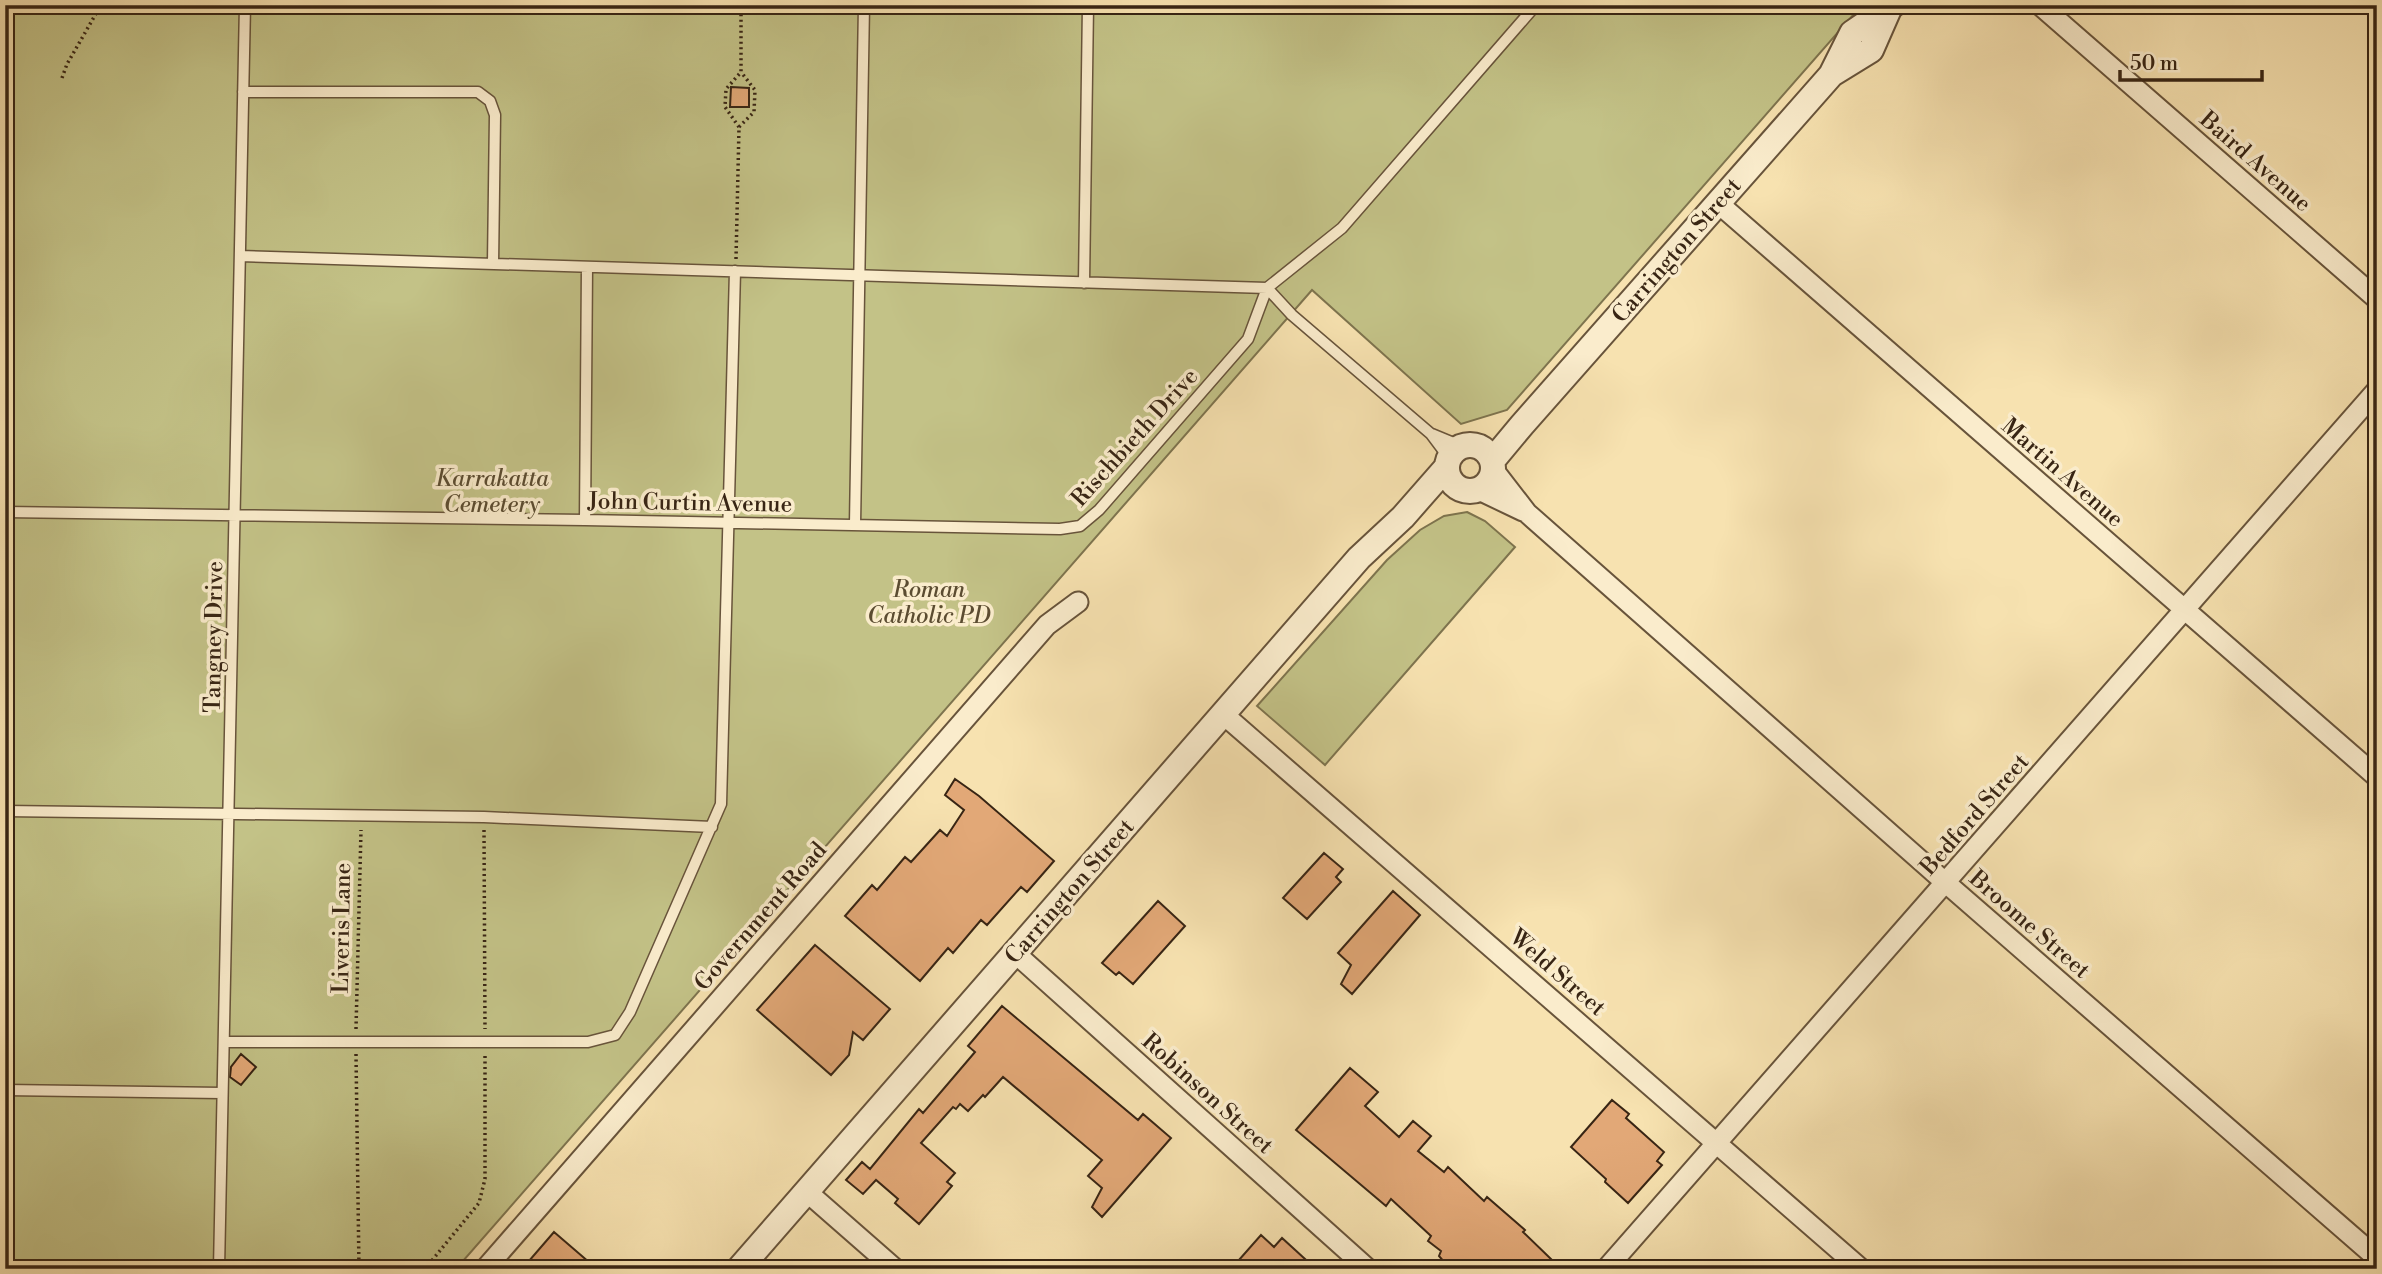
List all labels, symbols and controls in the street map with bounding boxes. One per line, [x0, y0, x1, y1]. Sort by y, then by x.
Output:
scale bar [2120, 38, 2261, 82]
text: 50 m [2130, 51, 2178, 77]
street label: Baird Avenue [2193, 105, 2317, 218]
street label: Carrington Street [1606, 172, 1747, 329]
street label: Rischbieth Drive [1065, 363, 1204, 513]
street label: Martin Avenue [1996, 412, 2129, 533]
park label: Karrakatta Cemetery [435, 465, 549, 519]
street label: John Curtin Avenue [587, 487, 792, 519]
street label: Tangney Drive [199, 561, 229, 713]
park label: Roman Catholic PD [867, 576, 991, 630]
street label: Bedford Street [1914, 748, 2035, 882]
street label: Carrington Street [999, 813, 1140, 970]
street label: Government Road [689, 837, 833, 997]
street label: Liveris Lane [327, 863, 357, 994]
street label: Broome Street [1963, 864, 2095, 985]
street label: Weld Street [1503, 923, 1611, 1022]
street label: Robinson Street [1136, 1027, 1279, 1160]

